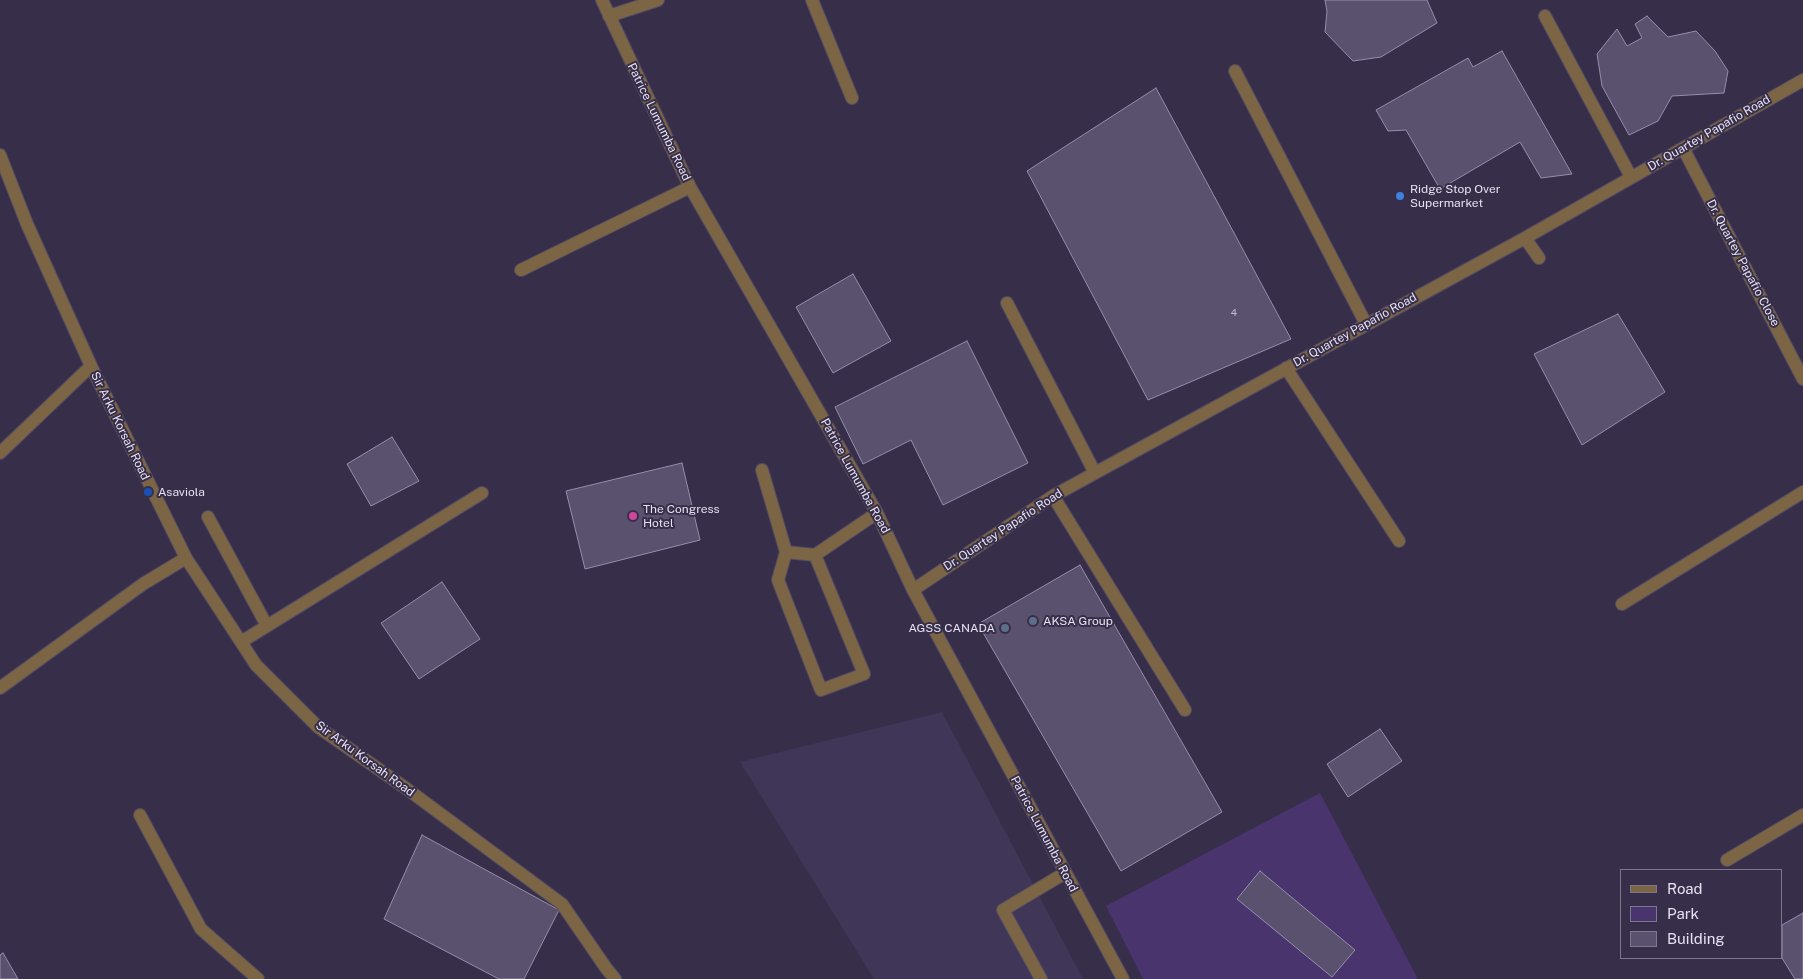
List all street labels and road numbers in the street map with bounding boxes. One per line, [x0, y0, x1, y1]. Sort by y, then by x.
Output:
street label: Patrice Lumumba Road [624, 61, 694, 183]
street label: Dr. Quartey Papafio Road [1645, 92, 1773, 174]
street label: Dr. Quartey Papafio Close [1703, 197, 1783, 329]
street label: Dr. Quartey Papafio Road [1291, 290, 1419, 370]
street label: Sir Arku Korsah Road [88, 370, 152, 482]
street label: Patrice Lumumba Road [817, 416, 893, 536]
street label: Dr. Quartey Papafio Road [941, 486, 1065, 574]
street label: Sir Arku Korsah Road [313, 718, 417, 800]
street label: Patrice Lumumba Road [1007, 774, 1081, 894]

